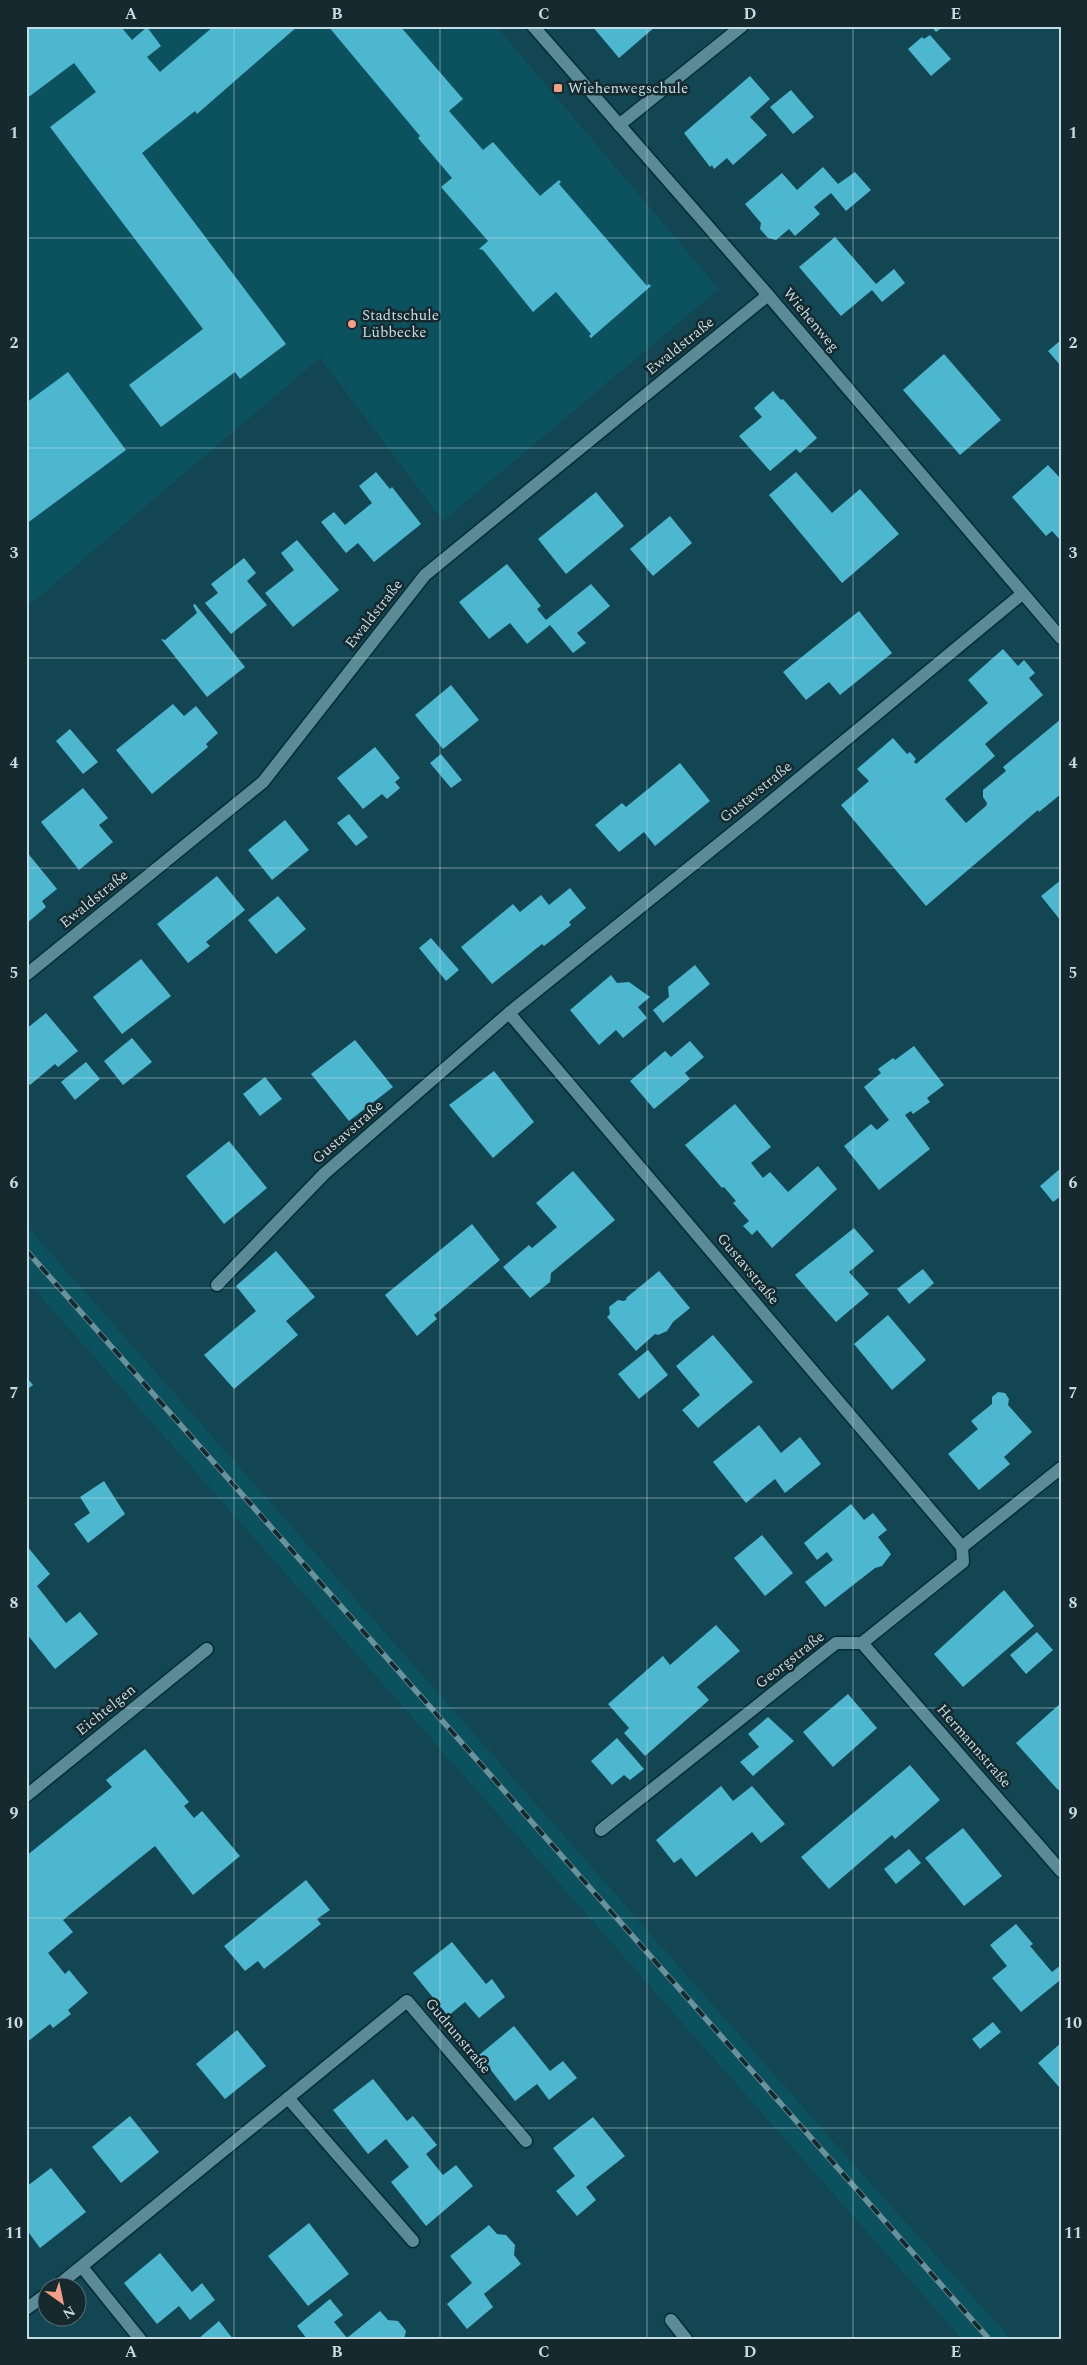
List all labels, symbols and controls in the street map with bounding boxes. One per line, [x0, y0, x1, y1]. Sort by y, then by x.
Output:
text: A [125, 2, 138, 26]
text: B [331, 2, 343, 26]
text: C [538, 2, 550, 26]
text: D [744, 2, 757, 26]
text: E [951, 2, 961, 26]
place label: Wiehenwegschule [568, 77, 688, 100]
marker: Wiehenwegschule [552, 82, 564, 94]
text: 1 [10, 121, 18, 145]
text: 1 [1069, 121, 1077, 145]
street label: Wiehenweg [777, 283, 845, 357]
place label: Stadtschule Lübbecke [362, 304, 439, 344]
street label: Ewaldstraße [641, 311, 719, 381]
marker: Stadtschule Lübbecke [346, 318, 358, 330]
text: 2 [10, 331, 19, 355]
text: 2 [1069, 331, 1078, 355]
text: 3 [10, 541, 19, 565]
text: 3 [1069, 541, 1078, 565]
street label: Ewaldstraße [339, 574, 409, 654]
text: 4 [10, 751, 19, 775]
text: 4 [1069, 751, 1078, 775]
street label: Gustavstraße [715, 755, 797, 829]
street label: Ewaldstraße [55, 864, 133, 934]
text: 5 [10, 961, 18, 985]
text: 5 [1069, 961, 1077, 985]
street label: Gustavstraße [307, 1095, 389, 1169]
text: 6 [10, 1171, 19, 1195]
text: 6 [1069, 1171, 1078, 1195]
street label: Gustavstraße [711, 1228, 785, 1310]
text: 7 [10, 1381, 19, 1405]
text: 7 [1069, 1381, 1078, 1405]
text: 8 [10, 1591, 19, 1615]
text: 8 [1069, 1591, 1078, 1615]
street label: Georgstraße [750, 1626, 830, 1694]
street label: Eichtelgen [71, 1678, 141, 1741]
street label: Hermannstraße [931, 1699, 1017, 1793]
text: 9 [10, 1801, 19, 1825]
text: 9 [1069, 1801, 1078, 1825]
street label: Gudrunstraße [419, 1993, 497, 2079]
text: 10 [5, 2011, 23, 2035]
text: 10 [1064, 2011, 1082, 2035]
text: 11 [5, 2221, 23, 2245]
text: 11 [1064, 2221, 1082, 2245]
north arrow [38, 2278, 88, 2328]
text: N [58, 2301, 79, 2324]
text: A [125, 2340, 138, 2364]
text: B [331, 2340, 343, 2364]
text: C [538, 2340, 550, 2364]
text: D [744, 2340, 757, 2364]
text: E [951, 2340, 961, 2364]

